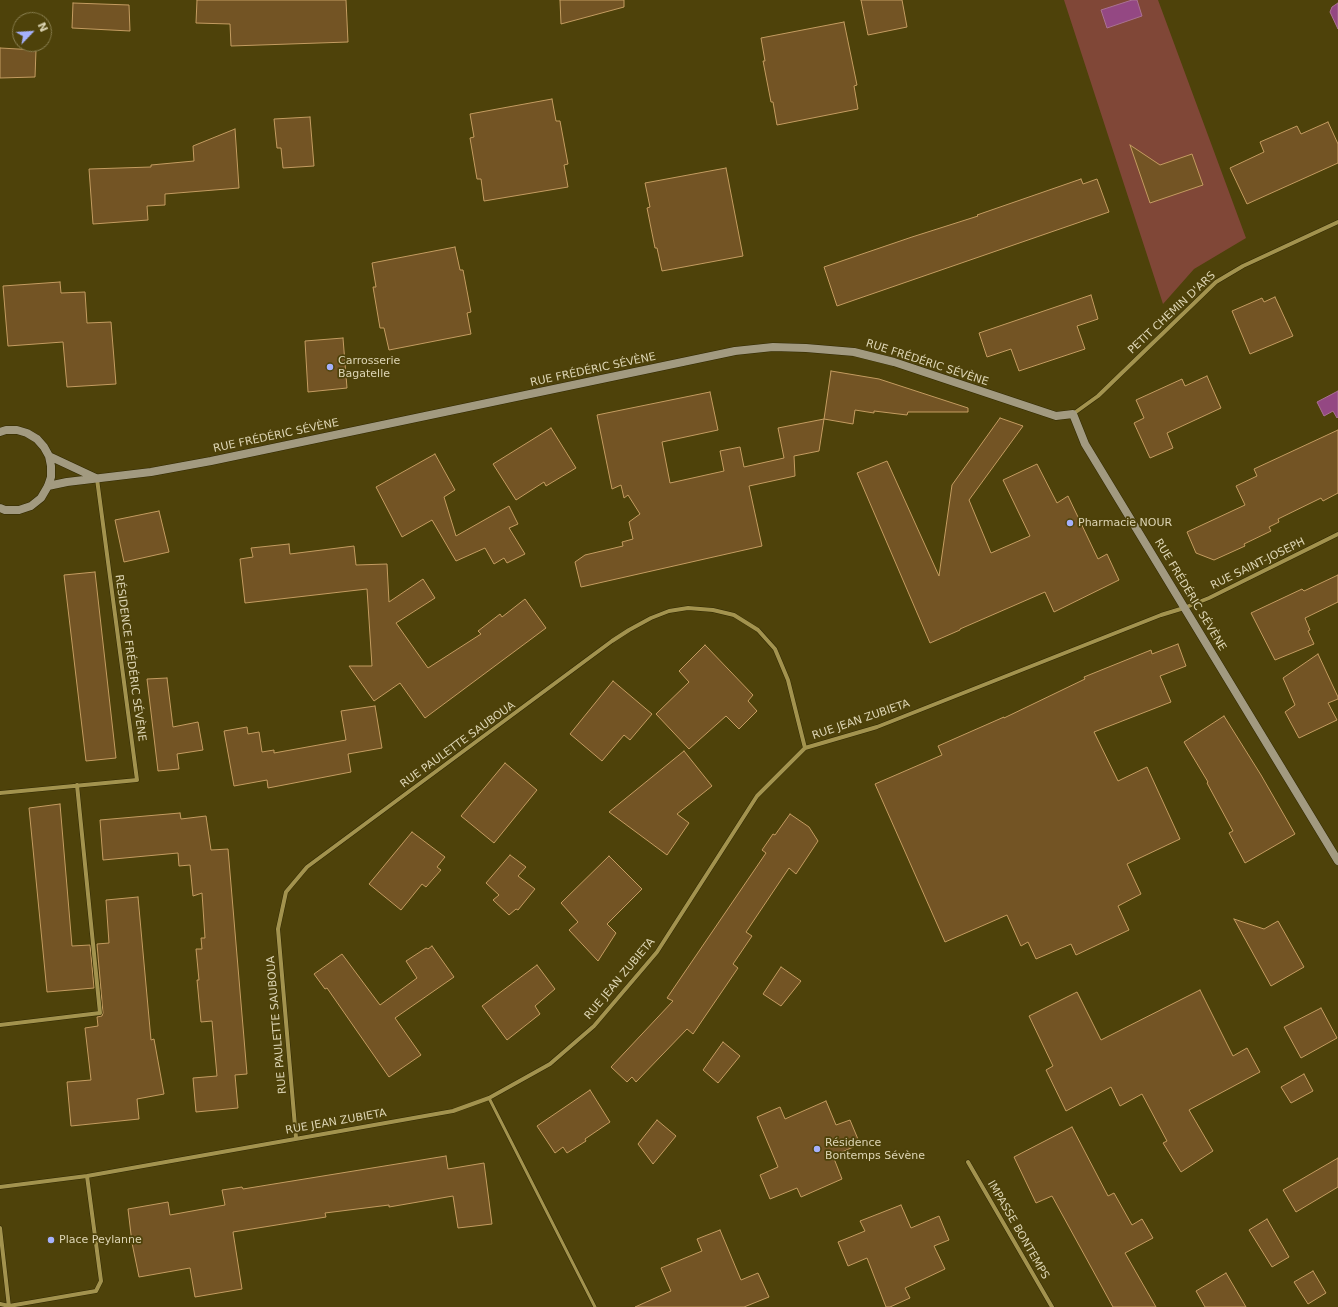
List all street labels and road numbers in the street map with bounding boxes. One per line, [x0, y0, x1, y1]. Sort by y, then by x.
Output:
street label: PETIT CHEMIN D'ARS [1126, 269, 1218, 357]
street label: RUE FRÉDÉRIC SÉVÈNE [864, 337, 990, 389]
street label: RUE FRÉDÉRIC SÉVÈNE [529, 350, 657, 390]
street label: RUE FRÉDÉRIC SÉVÈNE [212, 416, 340, 456]
street label: RUE SAINT-JOSEPH [1209, 535, 1307, 593]
street label: RUE FRÉDÉRIC SÉVÈNE [1151, 537, 1229, 653]
street label: RÉSIDENCE FRÉDÉRIC SÉVÈNE [112, 574, 148, 742]
street label: RUE JEAN ZUBIETA [810, 697, 912, 743]
street label: RUE PAULETTE SAUBOUA [398, 699, 518, 791]
street label: RUE JEAN ZUBIETA [582, 936, 658, 1022]
street label: RUE PAULETTE SAUBOUA [264, 955, 290, 1095]
street label: RUE JEAN ZUBIETA [284, 1107, 388, 1137]
street label: IMPASSE BONTEMPS [984, 1178, 1052, 1282]

